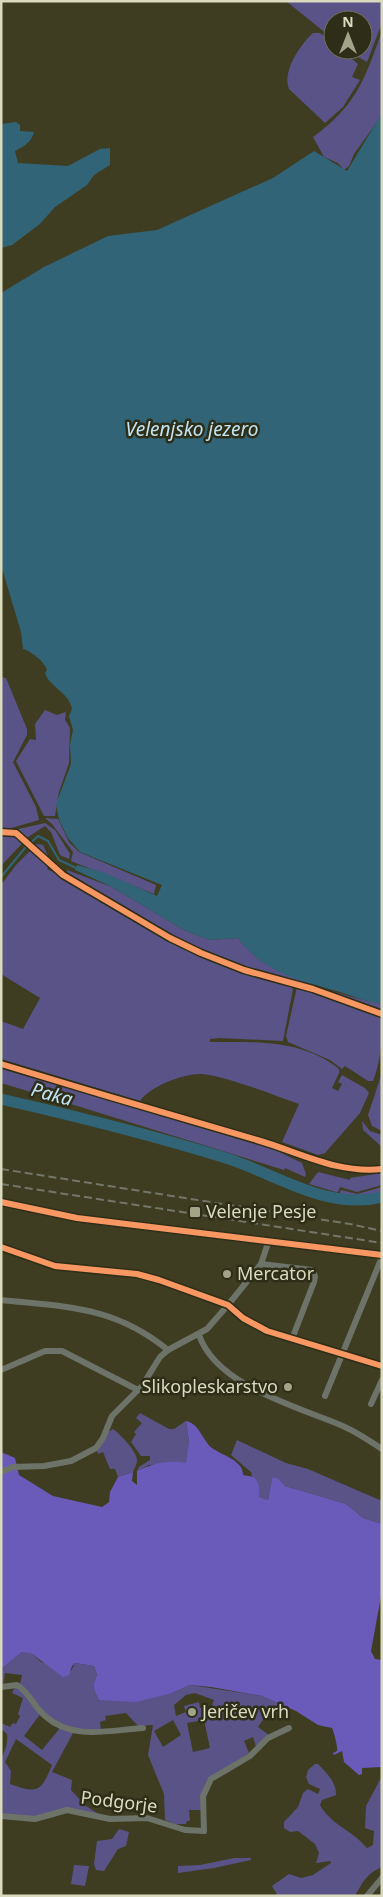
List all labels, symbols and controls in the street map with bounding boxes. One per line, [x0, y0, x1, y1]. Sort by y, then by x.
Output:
north arrow [323, 10, 373, 60]
text: N [342, 12, 354, 31]
water label: Velenjsko jezero [126, 416, 258, 442]
water label: Paka [28, 1076, 76, 1112]
place label: Velenje Pesje [206, 1199, 316, 1223]
marker: Velenje Pesje [188, 1205, 202, 1219]
place label: Mercator [237, 1261, 315, 1285]
marker: Mercator [221, 1268, 233, 1280]
place label: Slikopleskarstvo [142, 1374, 278, 1398]
marker: Slikopleskarstvo [282, 1381, 294, 1393]
place label: Jeričev vrh [200, 1699, 289, 1723]
marker: Jeričev vrh [186, 1706, 198, 1718]
street label: Podgorje [79, 1784, 159, 1818]

